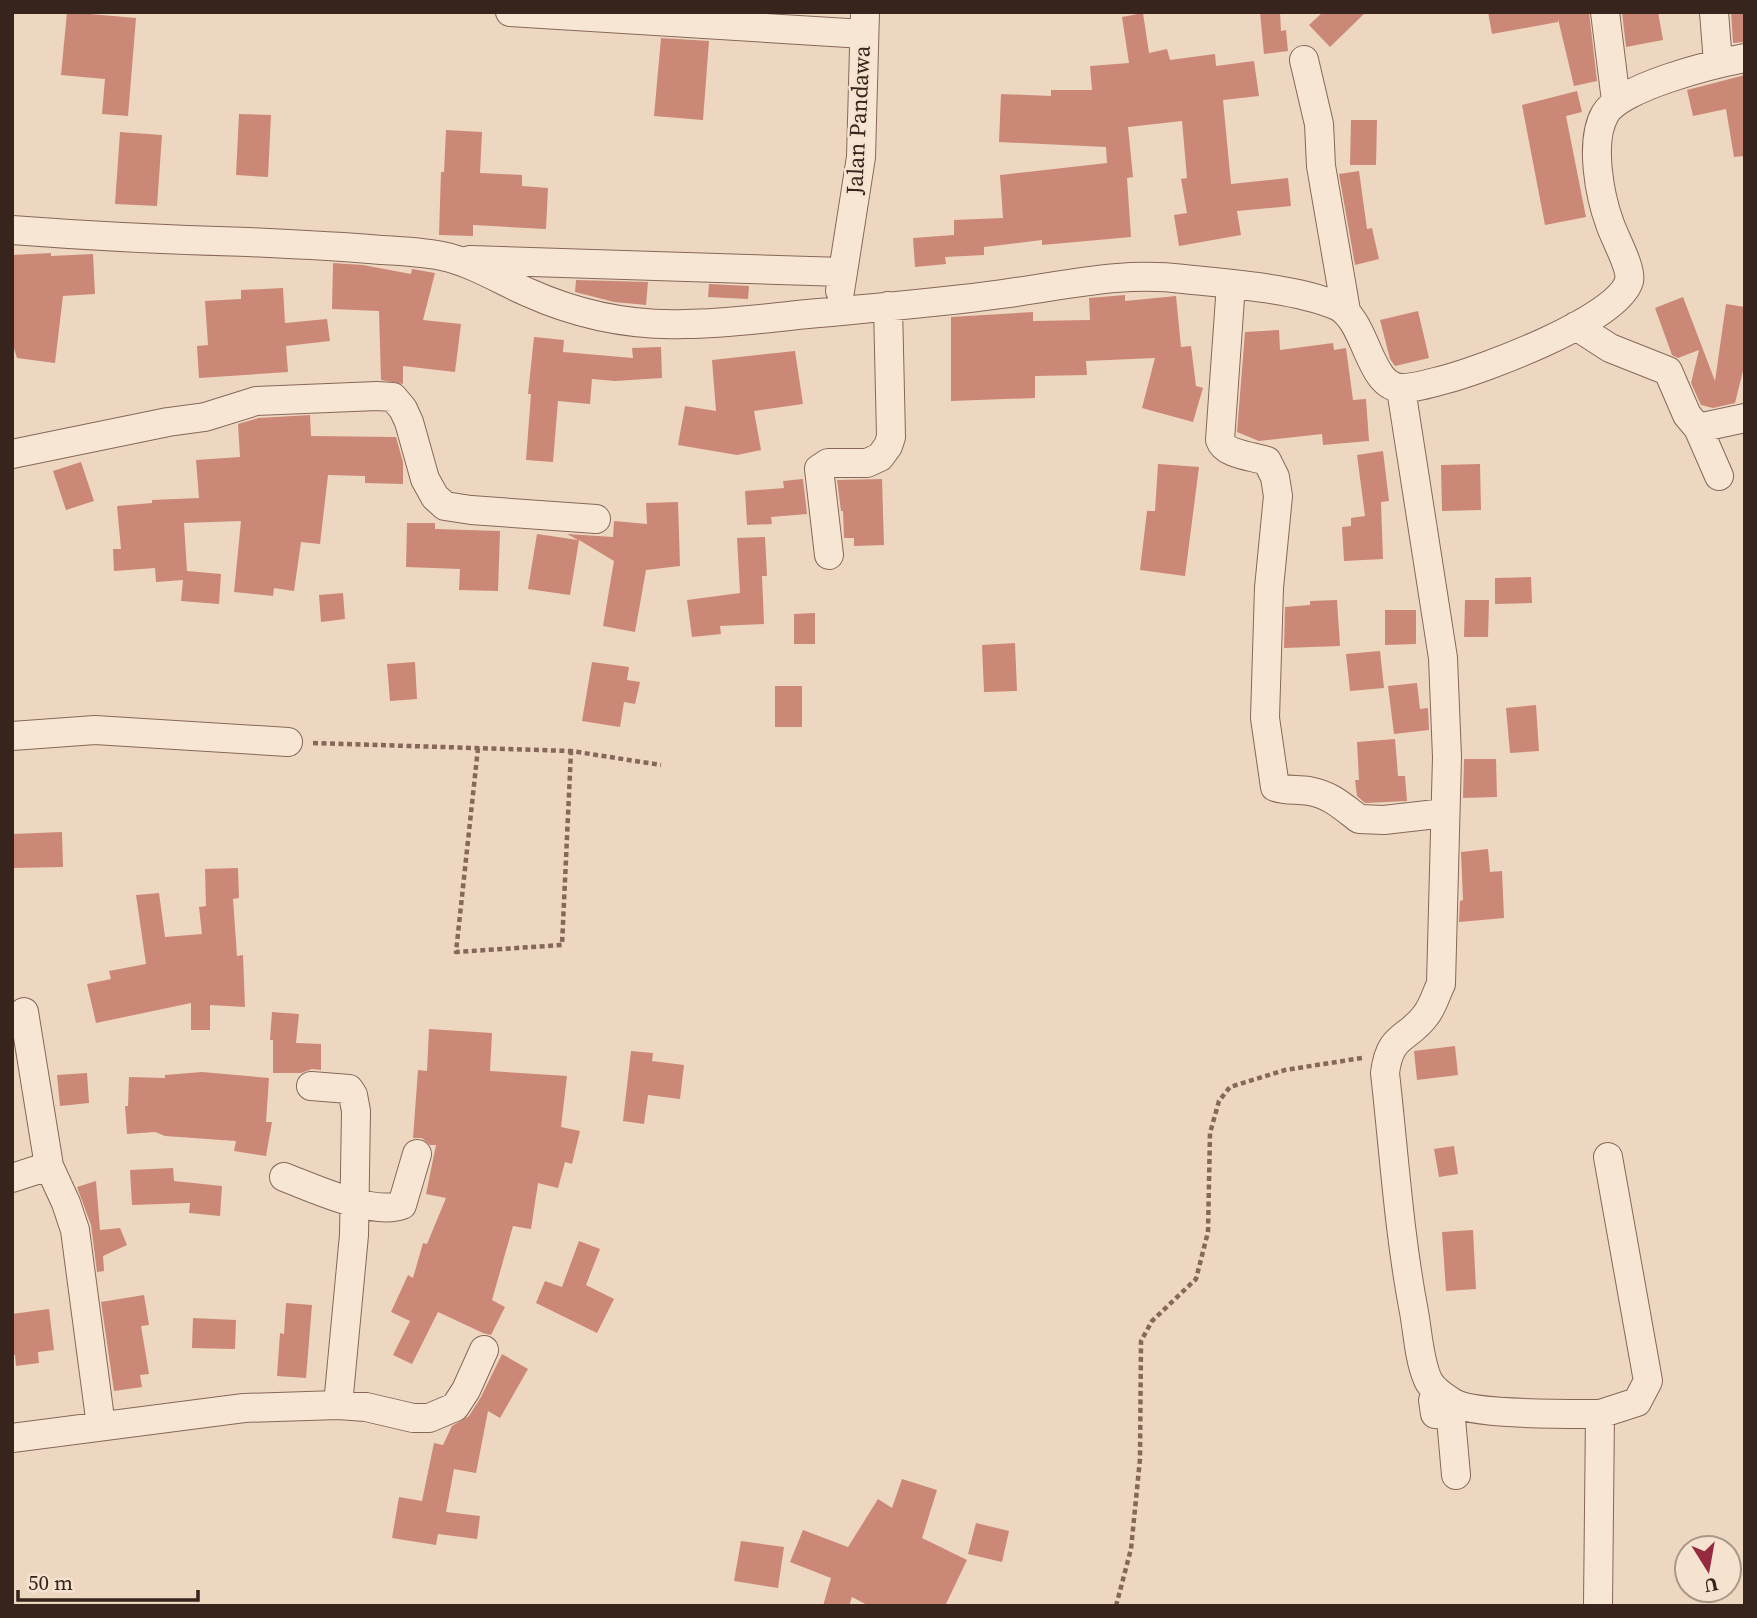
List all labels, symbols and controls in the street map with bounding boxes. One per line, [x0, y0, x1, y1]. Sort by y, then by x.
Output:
street label: Jalan Pandawa [838, 44, 878, 196]
north arrow [1673, 1534, 1743, 1604]
scale bar [18, 1558, 198, 1602]
text: 50 m [28, 1568, 73, 1597]
text: U [1702, 1572, 1721, 1600]

